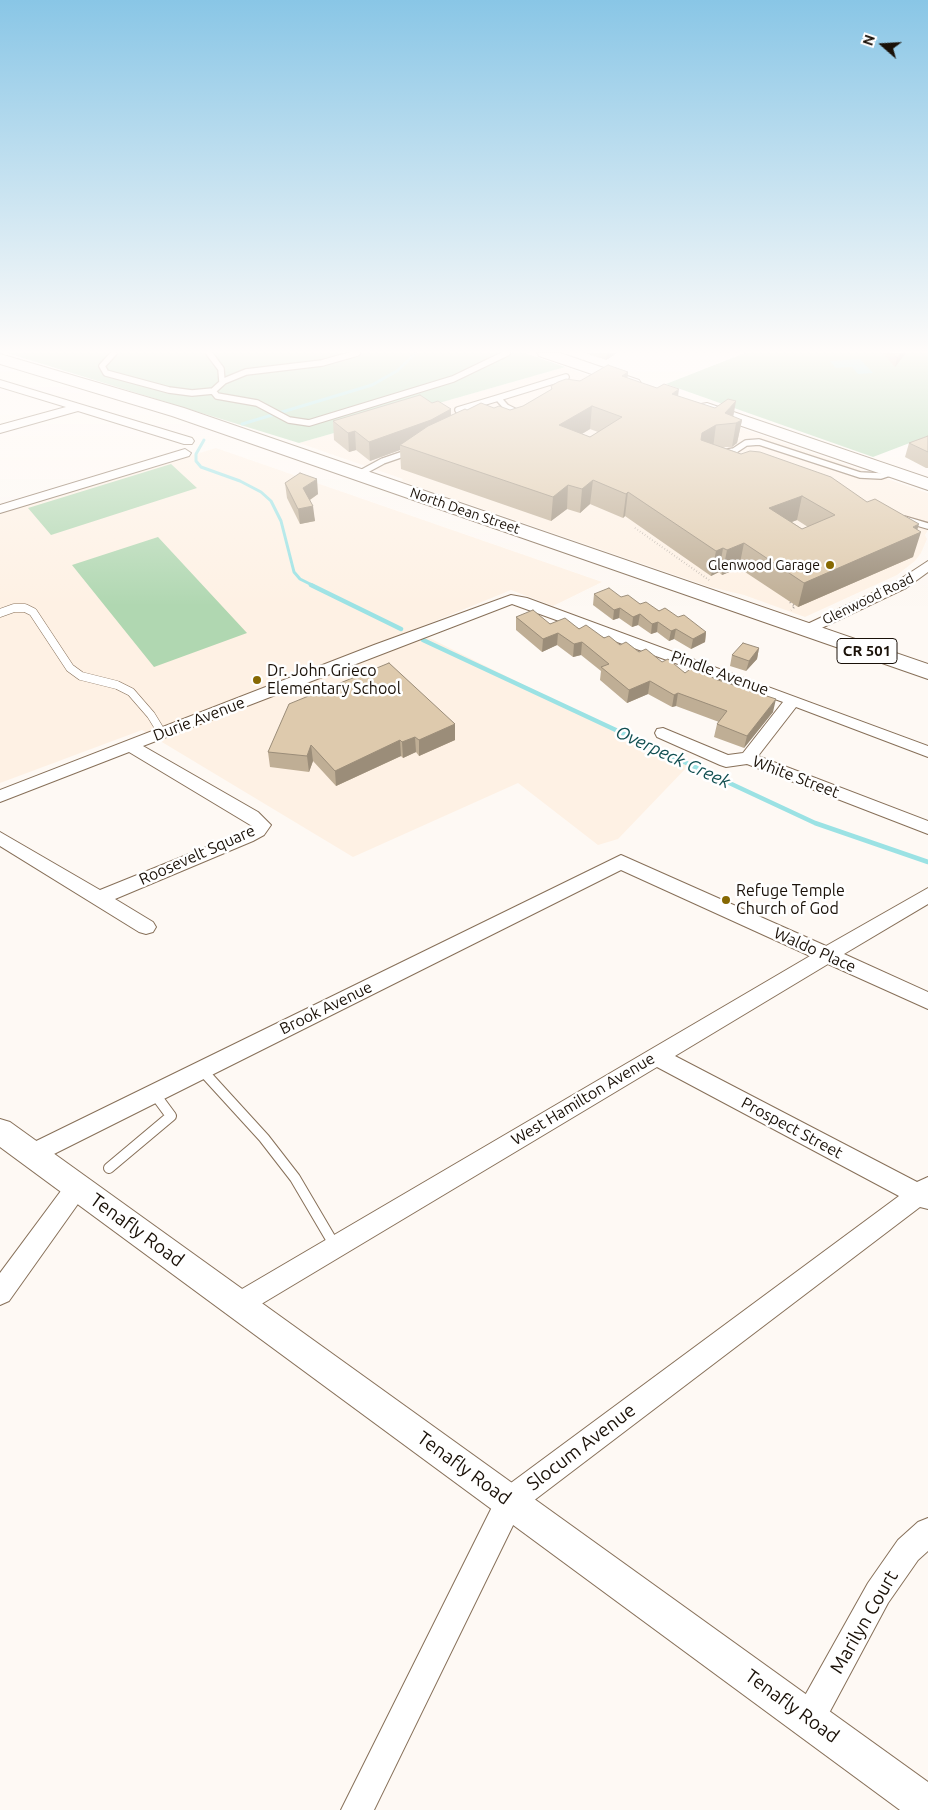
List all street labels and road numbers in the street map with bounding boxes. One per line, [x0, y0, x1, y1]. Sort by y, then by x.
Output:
street label: North Dean Street [408, 484, 522, 538]
street label: Glenwood Road [820, 570, 916, 628]
road number: CR 501 [837, 638, 897, 664]
street label: Pindle Avenue [669, 646, 771, 700]
street label: Durie Avenue [150, 693, 248, 745]
street label: White Street [750, 752, 842, 802]
street label: Roosevelt Square [136, 821, 258, 889]
street label: Waldo Place [771, 923, 859, 977]
street label: Brook Avenue [277, 977, 375, 1039]
street label: West Hamilton Avenue [508, 1049, 658, 1149]
street label: Prospect Street [738, 1093, 846, 1163]
street label: Tenafly Road [86, 1188, 188, 1272]
street label: Slocum Avenue [522, 1399, 640, 1495]
street label: Tenafly Road [413, 1426, 515, 1510]
street label: Marilyn Court [825, 1566, 903, 1678]
street label: Tenafly Road [741, 1664, 843, 1748]

